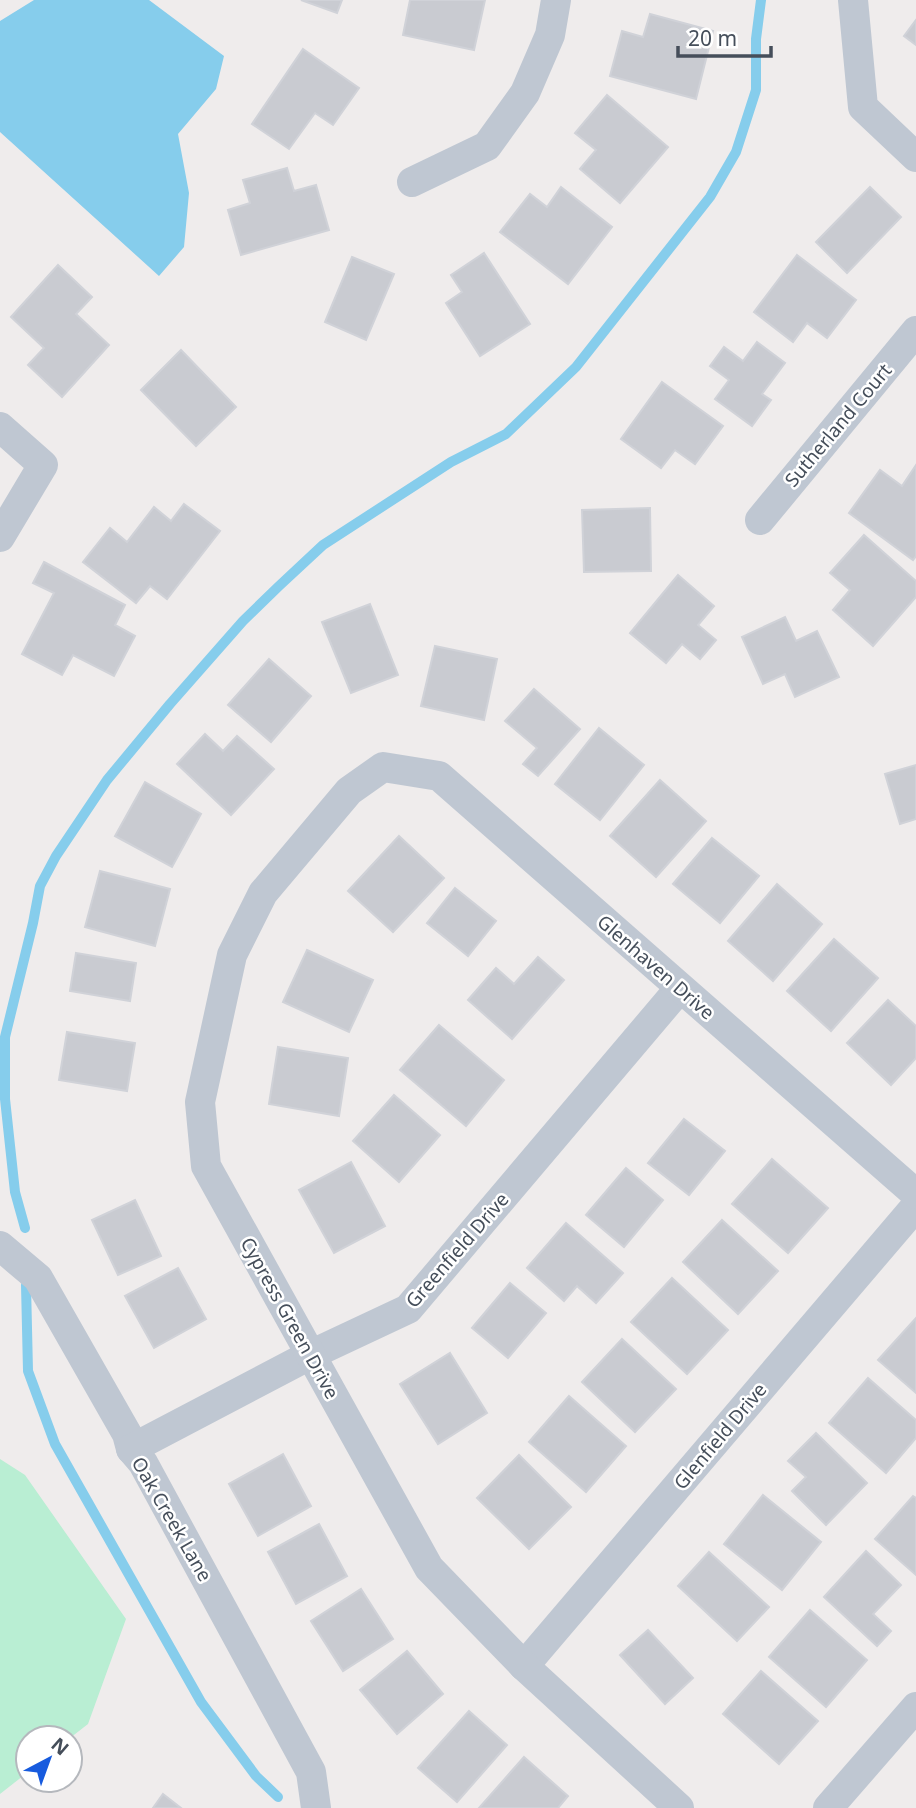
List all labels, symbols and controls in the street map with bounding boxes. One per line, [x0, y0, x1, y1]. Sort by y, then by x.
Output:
scale bar [678, 14, 771, 58]
text: 20 m [688, 24, 737, 52]
street label: Sutherland Court [779, 358, 897, 492]
street label: Glenhaven Drive [592, 909, 720, 1025]
street label: Greenfield Drive [400, 1187, 514, 1313]
street label: Cypress Green Drive [235, 1232, 345, 1404]
street label: Glenfield Drive [668, 1377, 772, 1495]
street label: Oak Creek Lane [126, 1452, 218, 1586]
north arrow [14, 1724, 84, 1794]
text: N [46, 1731, 75, 1761]

